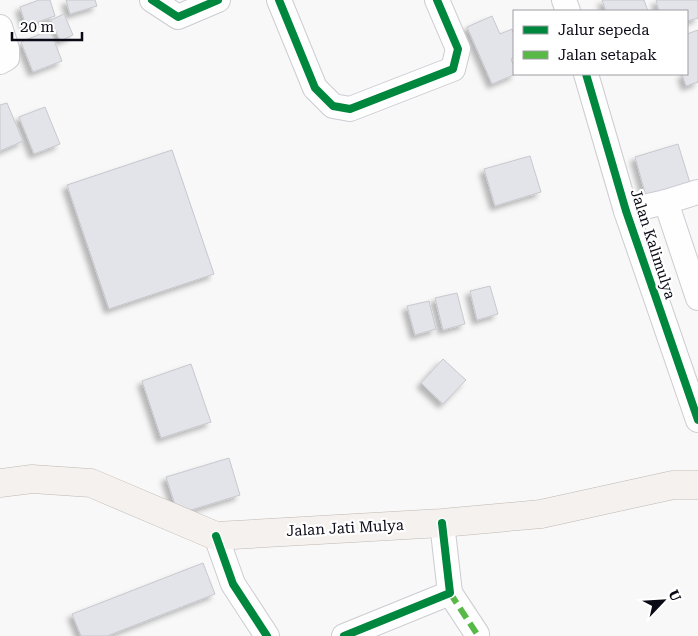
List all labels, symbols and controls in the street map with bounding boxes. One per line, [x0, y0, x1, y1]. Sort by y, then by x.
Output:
scale bar [12, 10, 82, 42]
legend [513, 10, 688, 75]
text: 20 m [20, 18, 55, 36]
text: Jalur sepeda [558, 21, 649, 39]
text: Jalan setapak [558, 46, 657, 64]
street label: Jalan Kalimulya [627, 187, 679, 301]
street label: Jalan Jati Mulya [286, 516, 404, 540]
north arrow [638, 576, 688, 626]
text: U [665, 587, 684, 604]

